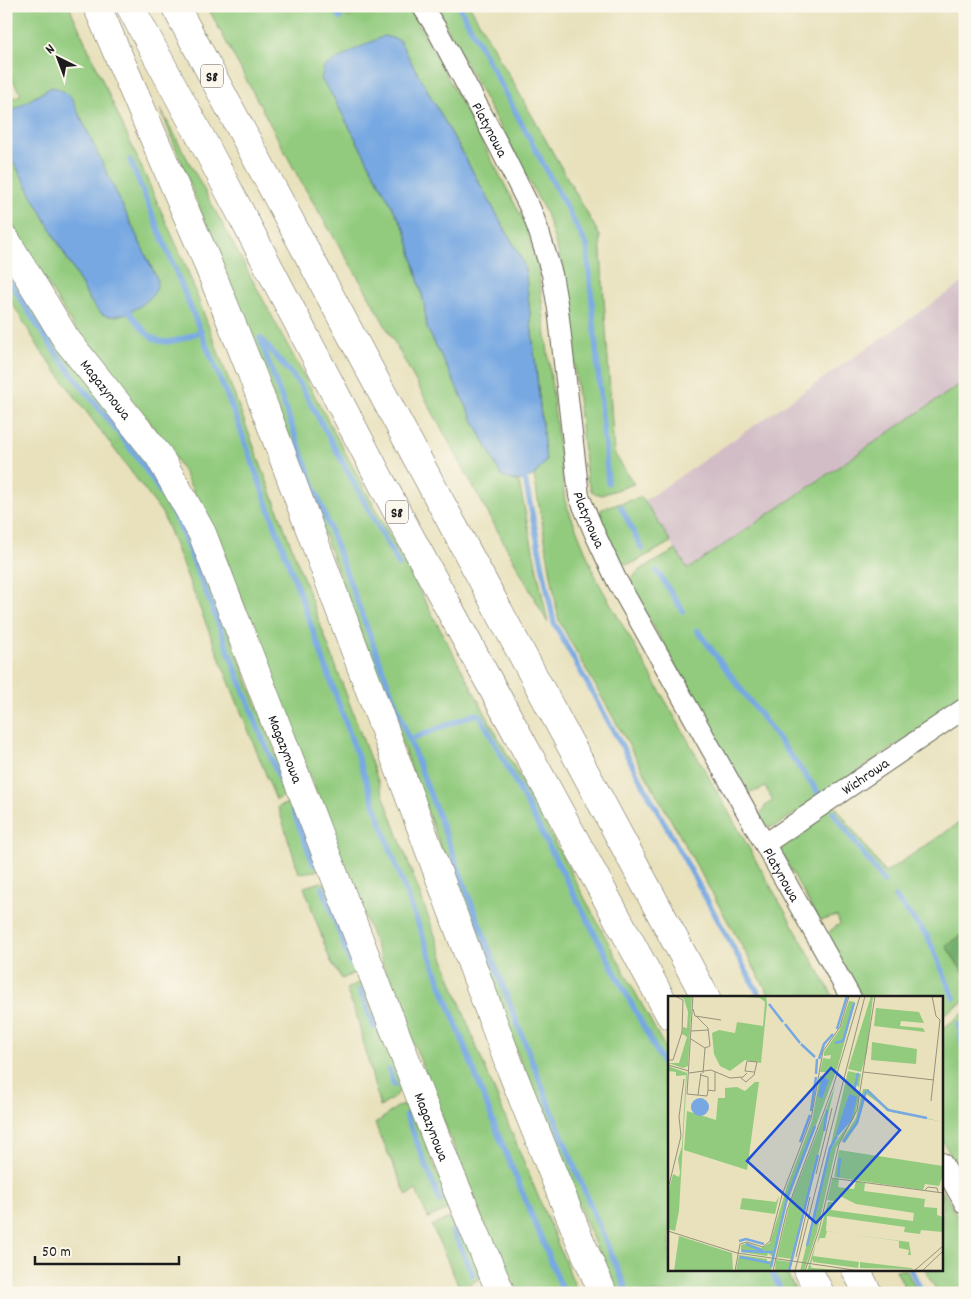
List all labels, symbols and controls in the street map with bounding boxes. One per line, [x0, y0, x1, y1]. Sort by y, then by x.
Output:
north arrow [32, 32, 82, 82]
text: N [41, 40, 60, 60]
road number: S8 [201, 64, 223, 88]
street label: Platynowa [465, 99, 512, 162]
street label: Magazynowa [74, 356, 136, 426]
street label: Platynowa [566, 491, 609, 553]
road number: S8 [386, 501, 408, 524]
street label: Magazynowa [261, 712, 307, 788]
street label: Wichrowa [838, 753, 895, 802]
street label: Platynowa [756, 844, 805, 907]
inset map [668, 996, 944, 1272]
street label: Magazynowa [407, 1090, 453, 1166]
scale bar [35, 1234, 179, 1266]
text: 50 m [42, 1242, 71, 1264]

